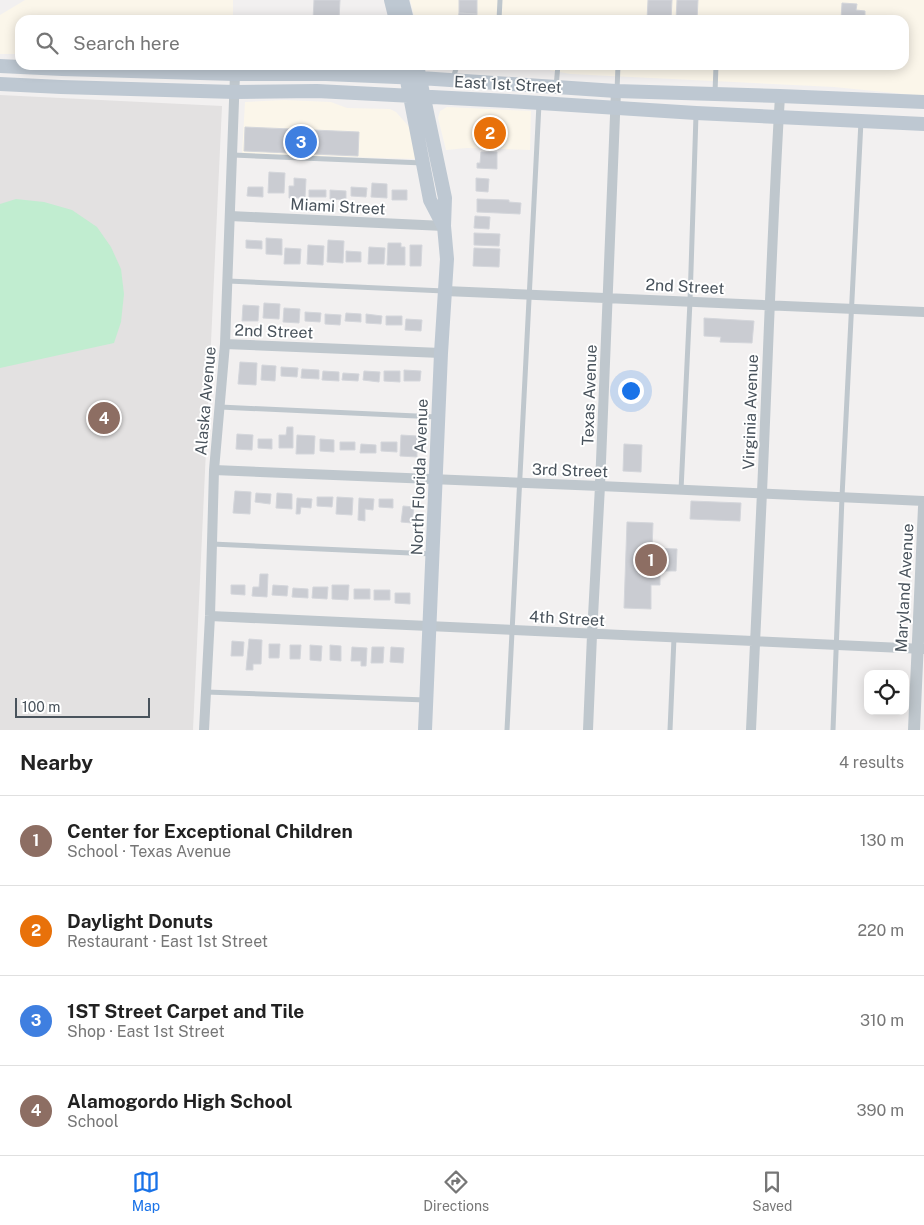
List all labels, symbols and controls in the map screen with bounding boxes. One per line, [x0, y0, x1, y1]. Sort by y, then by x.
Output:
search box [15, 15, 909, 70]
icon: search [33, 29, 61, 57]
text: Search here [73, 32, 180, 54]
street label: East 1st Street [454, 72, 562, 97]
pin: 2 [474, 114, 506, 152]
pin: 3 [285, 123, 317, 161]
street label: Miami Street [290, 195, 386, 218]
street label: 2nd Street [645, 275, 725, 298]
street label: 2nd Street [234, 321, 314, 342]
street label: Texas Avenue [578, 344, 601, 446]
street label: Alaska Avenue [191, 346, 220, 456]
street label: Virginia Avenue [739, 354, 762, 470]
your location [618, 378, 644, 404]
street label: North Florida Avenue [407, 398, 432, 556]
pin: 4 [88, 399, 120, 437]
street label: 3rd Street [531, 460, 608, 481]
street label: Maryland Avenue [892, 523, 917, 653]
pin: 1 [635, 541, 667, 579]
street label: 4th Street [528, 607, 605, 630]
map controls [864, 670, 909, 715]
button: locate [864, 670, 909, 715]
scale bar [15, 695, 150, 718]
text: 100 m [22, 699, 60, 715]
text: Nearby [20, 750, 93, 775]
text: 4 results [839, 753, 904, 772]
text: Center for Exceptional Children [67, 820, 353, 842]
text: 1 [33, 831, 39, 850]
text: 130 m [860, 831, 904, 850]
text: School · Texas Avenue [67, 842, 231, 861]
text: Daylight Donuts [67, 910, 213, 932]
text: 2 [31, 921, 41, 940]
text: 220 m [857, 921, 904, 940]
text: Restaurant · East 1st Street [67, 932, 268, 951]
text: 1ST Street Carpet and Tile [67, 1000, 304, 1022]
text: 3 [31, 1011, 41, 1030]
text: 310 m [860, 1011, 904, 1030]
text: Shop · East 1st Street [67, 1022, 225, 1041]
text: Alamogordo High School [67, 1090, 293, 1112]
text: 4 [31, 1101, 41, 1120]
text: 390 m [857, 1101, 904, 1120]
text: School [67, 1112, 118, 1131]
tab: Map [132, 1168, 160, 1214]
tab: Directions [423, 1168, 489, 1214]
tab: Saved [752, 1168, 792, 1214]

